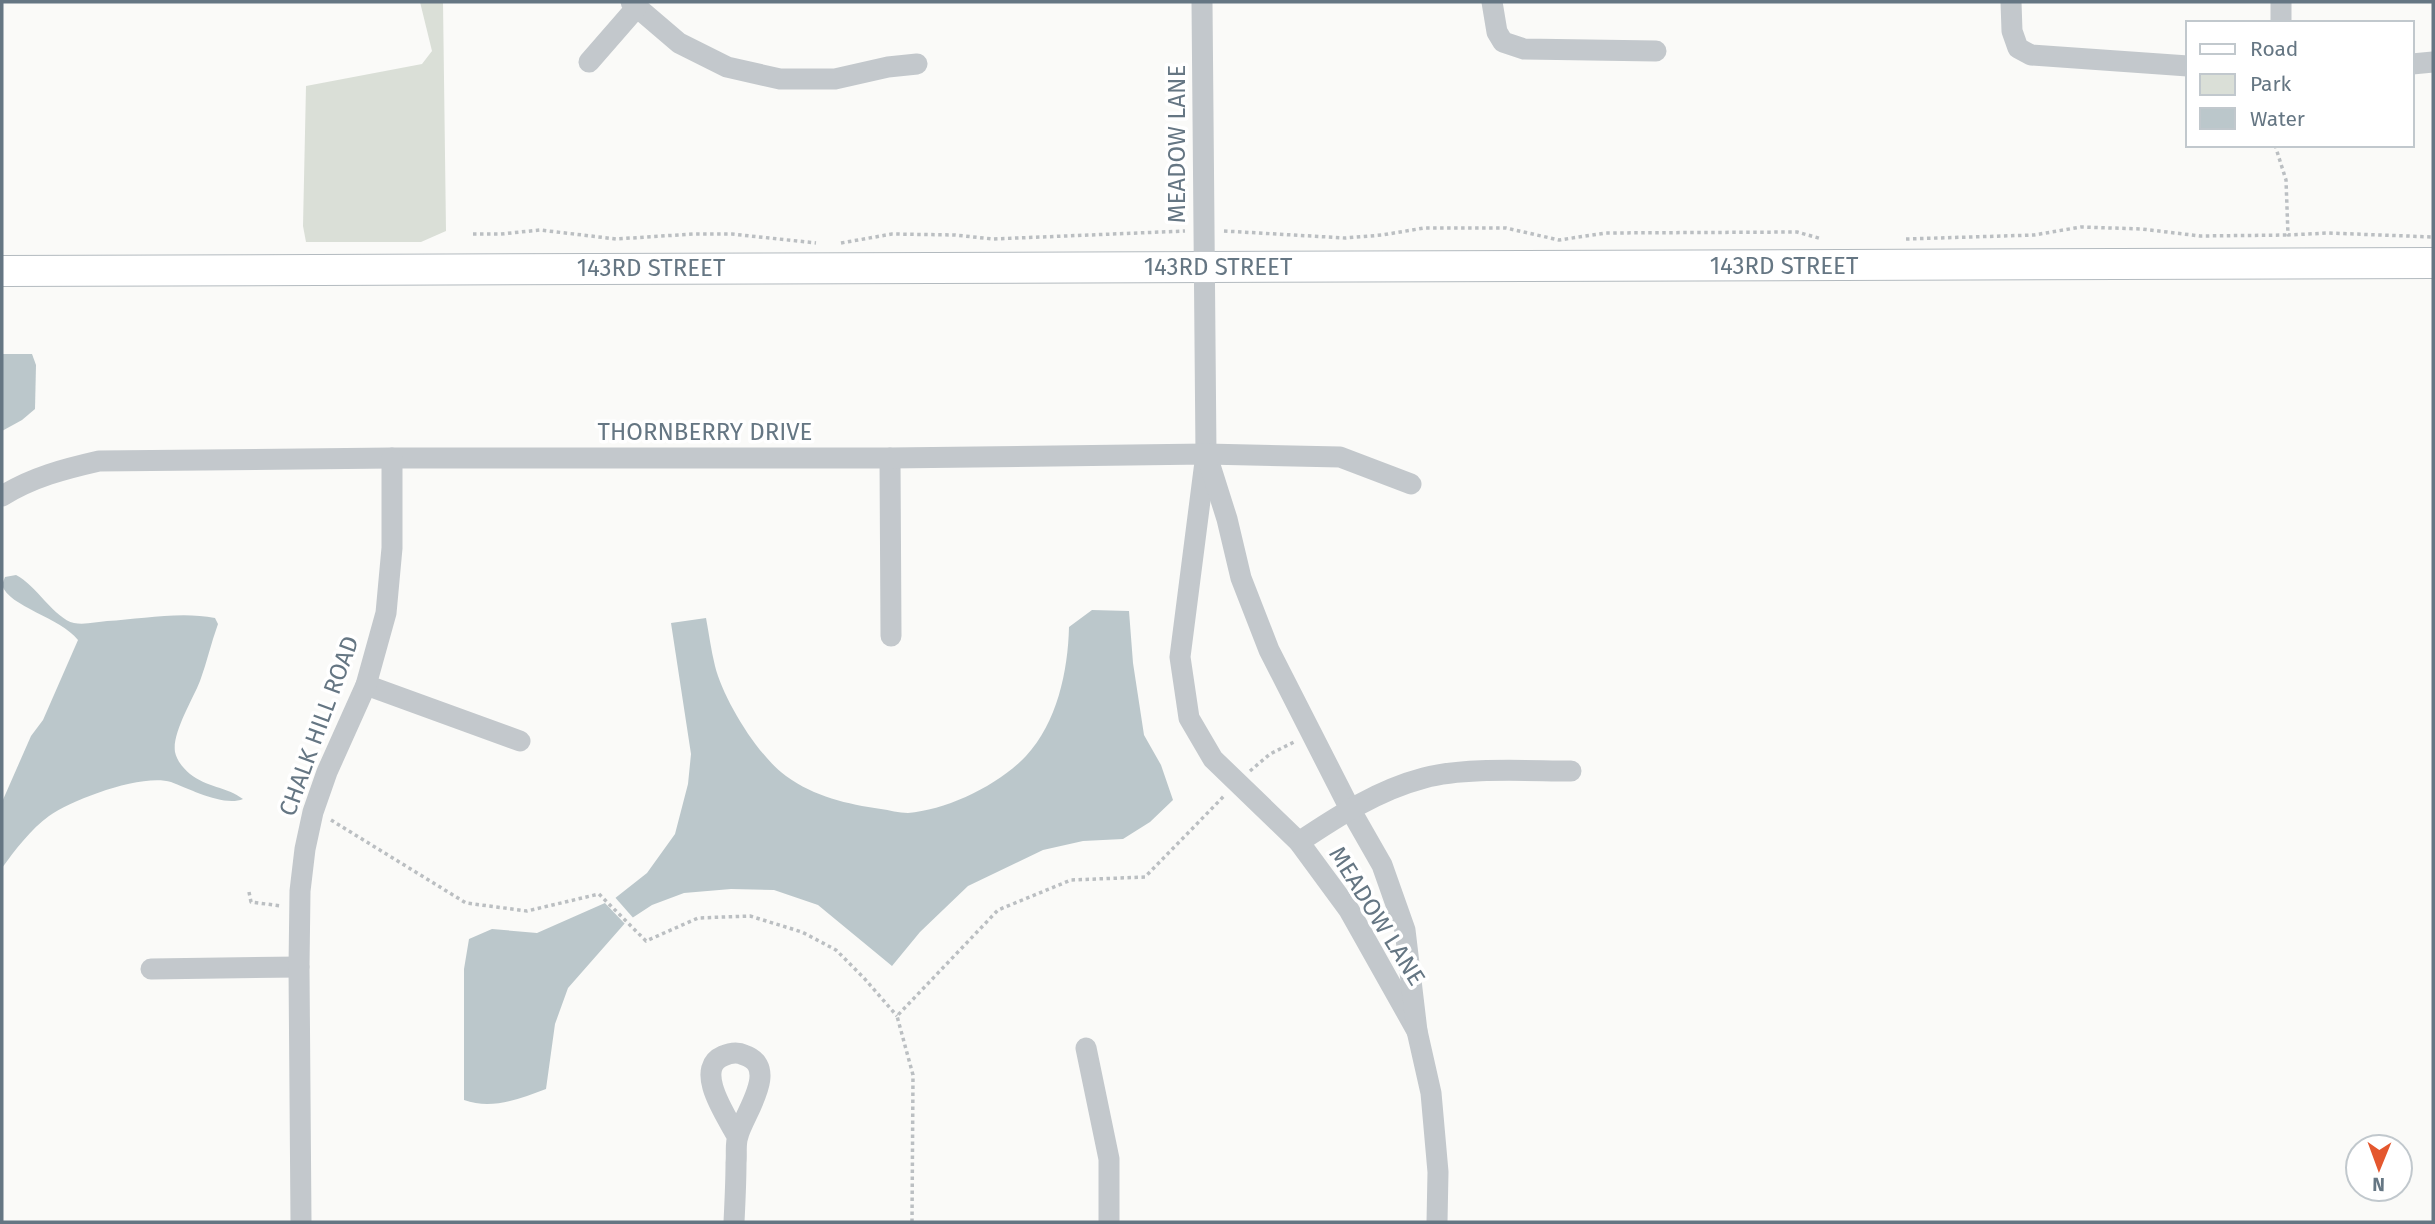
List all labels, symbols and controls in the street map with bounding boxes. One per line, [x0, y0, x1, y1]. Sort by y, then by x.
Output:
legend [2186, 21, 2414, 147]
text: Road [2250, 36, 2298, 62]
street label: MEADOW LANE [1163, 65, 1191, 223]
text: Park [2250, 71, 2292, 97]
text: Water [2250, 106, 2305, 132]
street label: 143RD STREET [1710, 252, 1859, 280]
street label: 143RD STREET [1144, 253, 1293, 281]
street label: 143RD STREET [577, 254, 726, 282]
street label: THORNBERRY DRIVE [598, 418, 812, 446]
street label: CHALK HILL ROAD [273, 632, 365, 820]
street label: MEADOW LANE [1323, 841, 1431, 991]
north arrow [2344, 1133, 2414, 1203]
text: N [2372, 1173, 2385, 1196]

